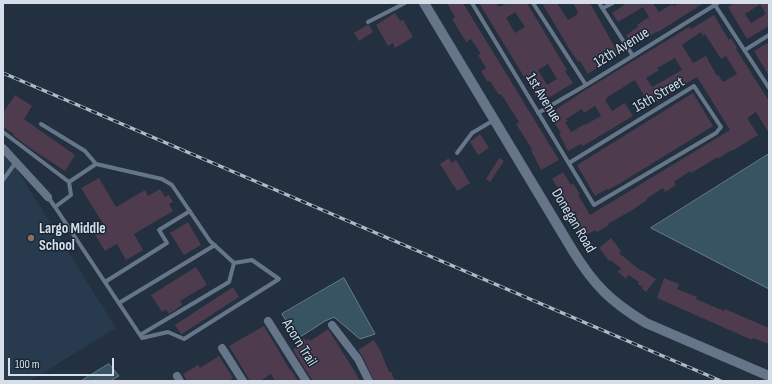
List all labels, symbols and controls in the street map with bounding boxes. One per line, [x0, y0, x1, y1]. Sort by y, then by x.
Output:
street label: 12th Avenue [591, 24, 653, 72]
street label: 1st Avenue [521, 70, 565, 126]
street label: 15th Street [630, 73, 688, 117]
street label: Donegan Road [547, 186, 599, 256]
place label: Largo Middle School [39, 220, 106, 255]
marker: Largo Middle School [26, 233, 36, 243]
street label: Acorn Trail [278, 316, 320, 370]
scale bar [10, 350, 116, 376]
text: 100 m [15, 357, 40, 372]

